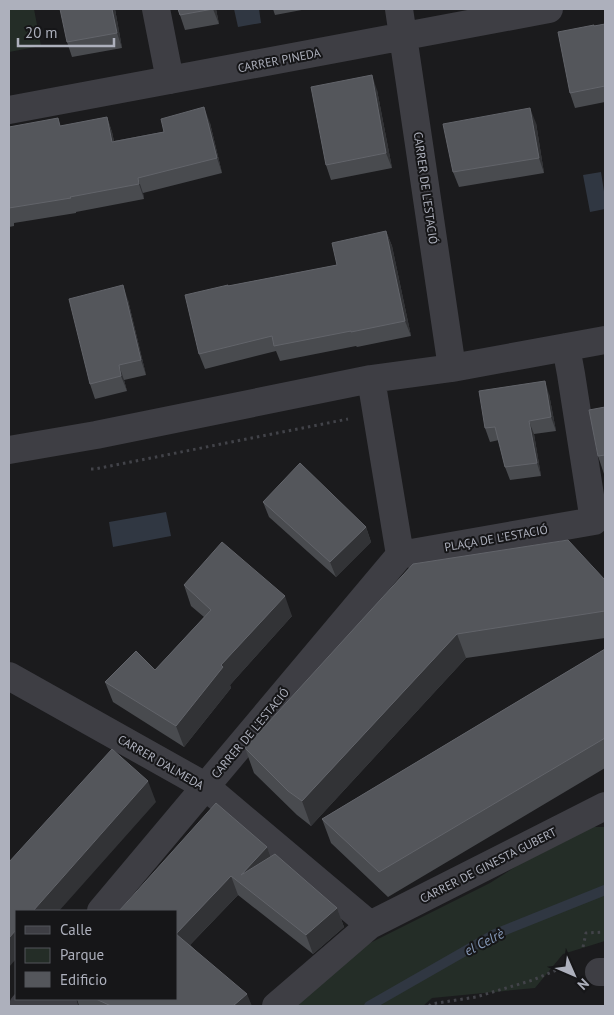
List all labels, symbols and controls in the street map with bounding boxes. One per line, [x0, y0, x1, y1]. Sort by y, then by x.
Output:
scale bar [18, 15, 114, 47]
text: 20 m [25, 23, 58, 42]
street label: CARRER PINEDA [236, 45, 322, 75]
street label: CARRER DE L'ESTACIÓ [411, 131, 441, 245]
street label: PLAÇA DE L'ESTACIÓ [443, 522, 549, 554]
street label: CARRER DE L'ESTACIÓ [208, 685, 292, 781]
street label: CARRER D'ALMEDA [115, 731, 207, 793]
street label: CARRER DE GINESTA GUBERT [417, 824, 559, 906]
legend [15, 910, 178, 1000]
text: Calle [60, 920, 92, 939]
water label: el Celrè [461, 924, 507, 960]
text: Parque [60, 945, 104, 964]
north arrow [549, 950, 599, 1000]
text: Edificio [60, 970, 107, 989]
text: N [574, 975, 593, 994]

